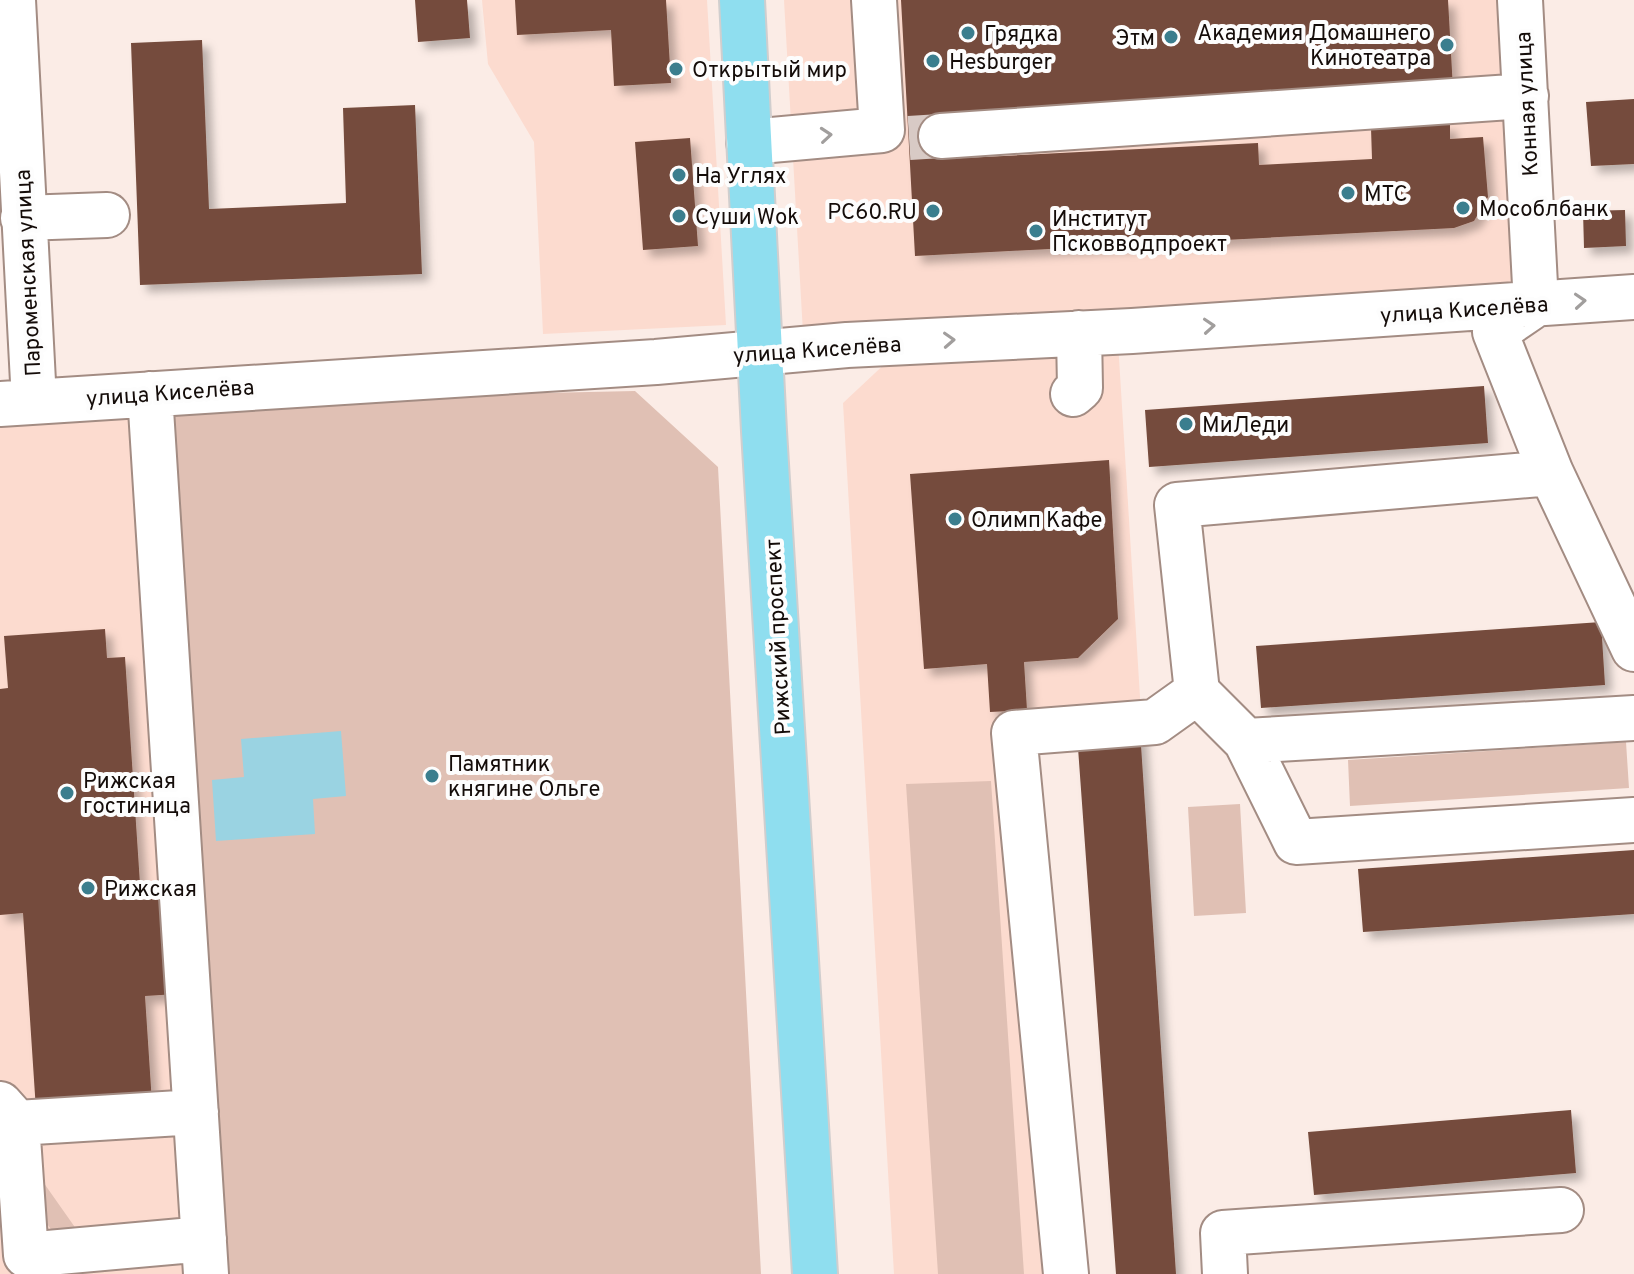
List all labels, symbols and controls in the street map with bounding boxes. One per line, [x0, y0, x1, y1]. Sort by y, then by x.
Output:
place label: Академия Домашнего Кинотеатра [1197, 21, 1431, 73]
place label: Грядка [984, 22, 1058, 49]
marker: Грядка [959, 24, 977, 42]
place label: Этм [1116, 26, 1155, 53]
marker: Этм [1162, 28, 1180, 46]
street label: Конная улица [1511, 31, 1546, 177]
marker: Академия Домашнего Кинотеатра [1438, 36, 1456, 54]
place label: Hesburger [949, 50, 1053, 77]
marker: Hesburger [924, 52, 942, 70]
place label: Открытый мир [692, 58, 847, 85]
marker: Открытый мир [667, 60, 685, 78]
one-way arrow [820, 127, 833, 144]
place label: На Углях [695, 164, 786, 191]
marker: На Углях [670, 166, 688, 184]
street label: Пароменская улица [11, 169, 48, 377]
place label: МТС [1364, 182, 1408, 209]
marker: МТС [1339, 184, 1357, 202]
place label: Мособлбанк [1479, 197, 1609, 224]
marker: Мособлбанк [1454, 199, 1472, 217]
place label: PC60.RU [827, 200, 917, 227]
marker: PC60.RU [924, 202, 942, 220]
place label: Суши Wok [695, 205, 799, 232]
marker: Суши Wok [670, 207, 688, 225]
place label: Институт Псковводпроект [1052, 207, 1227, 259]
marker: Институт Псковводпроект [1027, 222, 1045, 240]
street label: улица Киселёва [1379, 292, 1549, 331]
one-way arrow [1574, 293, 1587, 310]
one-way arrow [1203, 318, 1216, 335]
street label: улица Киселёва [732, 332, 902, 371]
one-way arrow [943, 332, 956, 349]
street label: улица Киселёва [85, 375, 255, 414]
place label: МиЛеди [1202, 413, 1289, 440]
marker: МиЛеди [1177, 415, 1195, 433]
place label: Олимп Кафе [971, 508, 1102, 535]
marker: Олимп Кафе [946, 510, 964, 528]
street label: Рижский проспект [761, 538, 798, 736]
place label: Памятник княгине Ольге [448, 752, 600, 804]
marker: Памятник княгине Ольге [423, 767, 441, 785]
place label: Рижская гостиница [83, 769, 191, 821]
marker: Рижская гостиница [58, 784, 76, 802]
place label: Рижская [104, 877, 197, 904]
marker: Рижская [79, 879, 97, 897]

